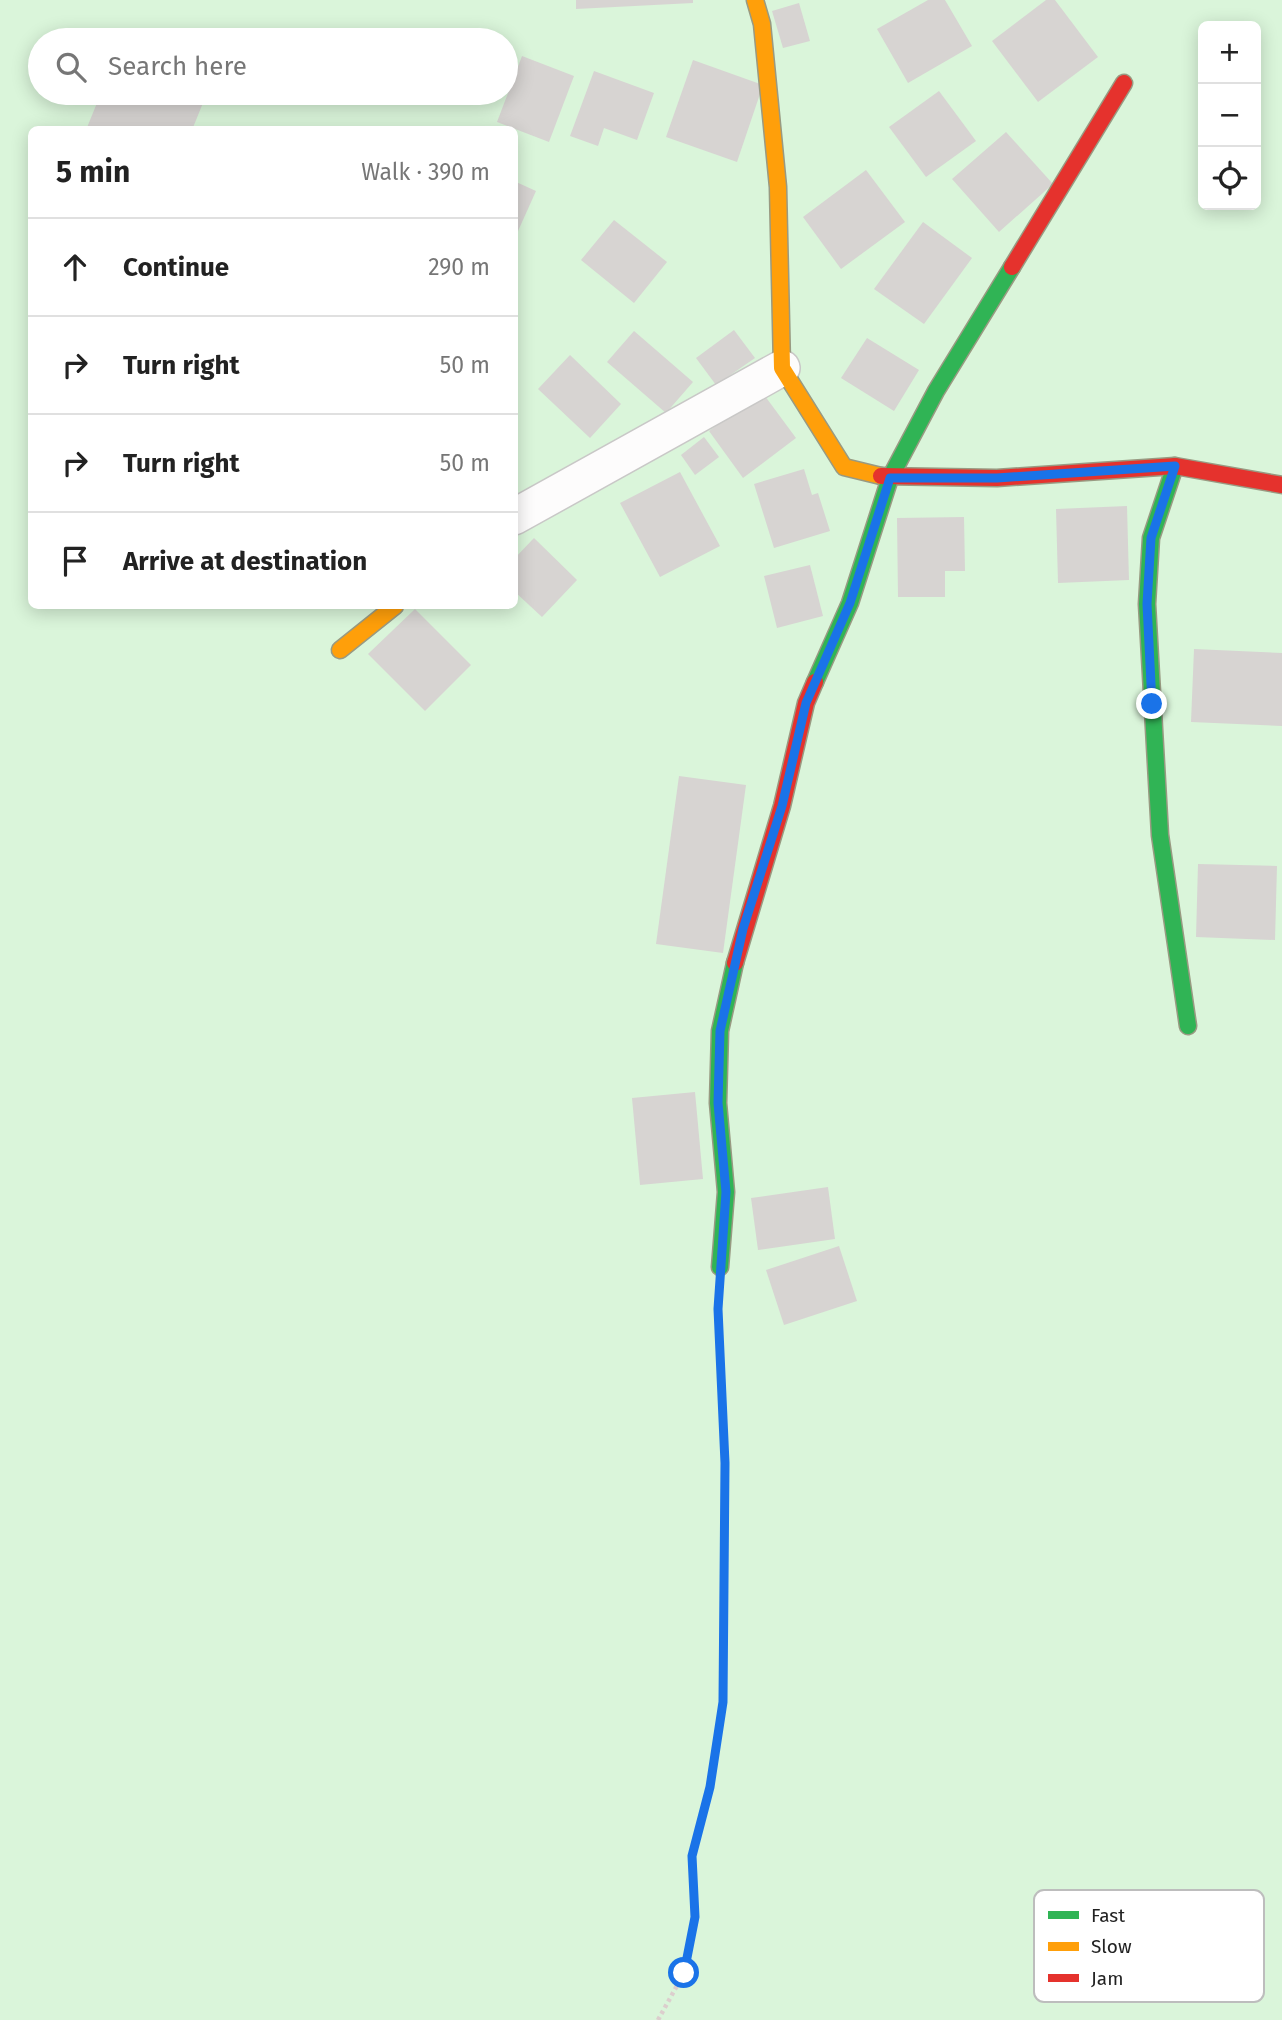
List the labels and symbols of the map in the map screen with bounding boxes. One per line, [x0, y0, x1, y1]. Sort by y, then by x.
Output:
route end [1136, 688, 1167, 719]
legend [1034, 1890, 1264, 2002]
text: Fast [1091, 1904, 1125, 1927]
text: Slow [1091, 1935, 1132, 1958]
route start [668, 1957, 699, 1988]
text: Jam [1091, 1967, 1123, 1990]

